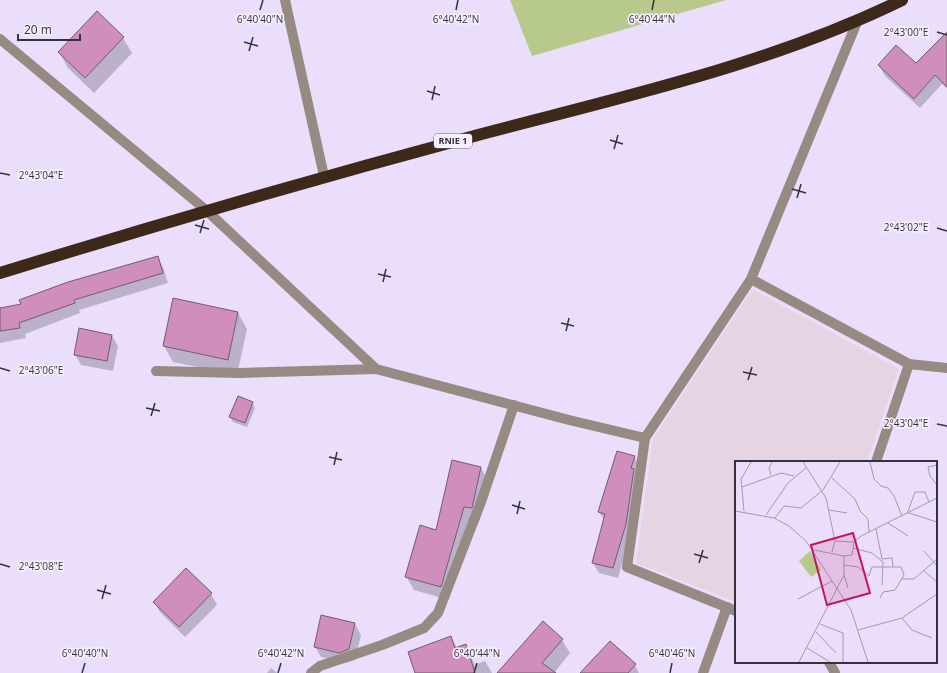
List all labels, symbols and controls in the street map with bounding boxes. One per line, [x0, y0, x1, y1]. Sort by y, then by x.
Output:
text: 6°40'40"N [237, 12, 283, 26]
text: 6°40'42"N [433, 12, 479, 26]
text: 6°40'44"N [629, 12, 675, 26]
scale bar [18, 16, 80, 42]
text: 20 m [24, 21, 52, 38]
text: 2°43'00"E [884, 25, 928, 39]
road number: RNIE 1 [434, 134, 472, 148]
text: 2°43'04"E [19, 168, 63, 182]
text: 2°43'02"E [884, 220, 928, 234]
text: 2°43'06"E [19, 363, 63, 377]
text: 2°43'04"E [884, 416, 928, 430]
inset map [735, 461, 937, 663]
text: 2°43'08"E [19, 559, 63, 573]
text: 6°40'40"N [62, 646, 108, 660]
text: 6°40'42"N [258, 646, 304, 660]
text: 6°40'44"N [454, 646, 500, 660]
text: 6°40'46"N [649, 646, 695, 660]

